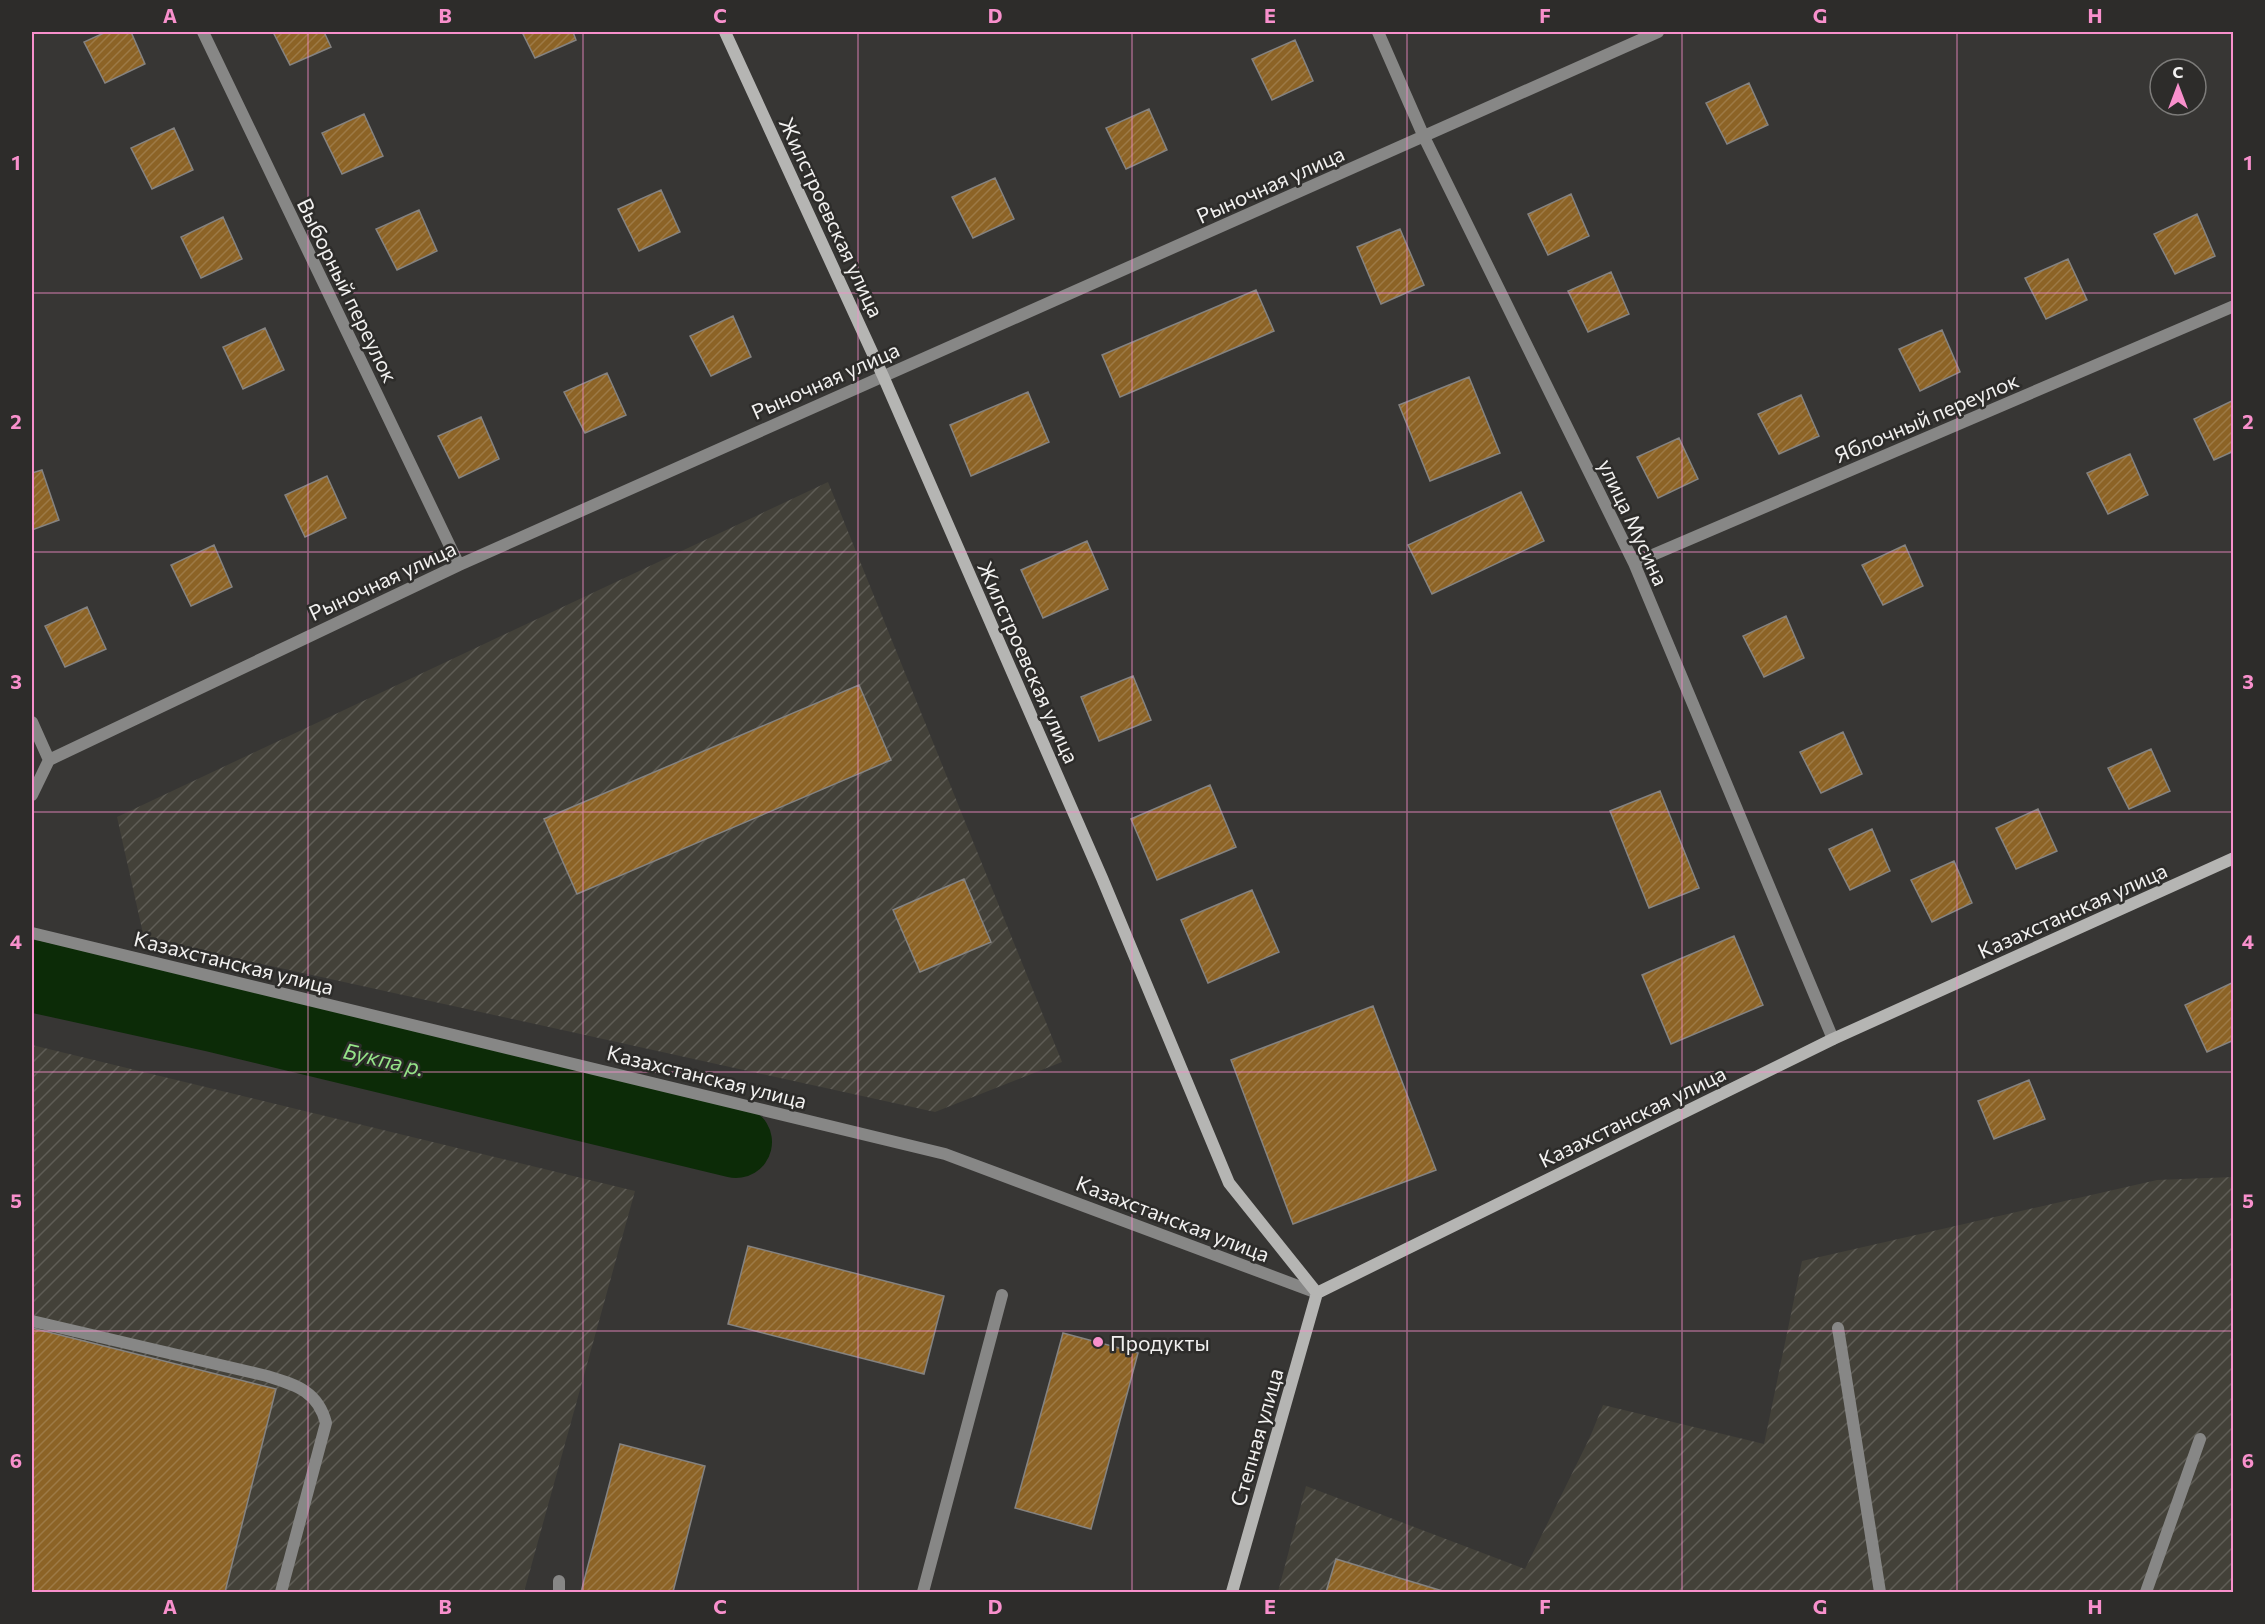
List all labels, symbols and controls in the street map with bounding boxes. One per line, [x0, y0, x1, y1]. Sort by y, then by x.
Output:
text: A [163, 3, 177, 27]
text: B [438, 3, 452, 27]
text: C [713, 3, 727, 27]
text: D [988, 3, 1002, 27]
text: E [1264, 3, 1276, 27]
text: F [1539, 3, 1551, 27]
text: G [1813, 3, 1827, 27]
text: H [2088, 3, 2103, 27]
north arrow [2148, 57, 2208, 117]
text: С [2173, 62, 2184, 81]
street label: Жилстроевская улица [775, 113, 889, 321]
street label: Рыночная улица [1192, 140, 1348, 228]
text: 1 [11, 150, 21, 174]
text: 1 [2243, 150, 2253, 174]
street label: Выборный переулок [293, 194, 403, 386]
street label: Рыночная улица [747, 336, 903, 424]
street label: Яблочный переулок [1830, 367, 2022, 467]
text: 2 [10, 409, 22, 433]
text: 2 [2242, 409, 2254, 433]
street label: улица Мусина [1594, 455, 1674, 589]
street label: Рыночная улица [304, 535, 460, 625]
street label: Жилстроевская улица [973, 557, 1085, 767]
text: 3 [10, 669, 22, 693]
text: 3 [2242, 669, 2254, 693]
street label: Казахстанская улица [1973, 857, 2171, 963]
street label: Казахстанская улица [132, 925, 336, 999]
text: 4 [10, 929, 22, 953]
text: 4 [2242, 929, 2254, 953]
water label: Букпа р. [341, 1037, 427, 1081]
street label: Казахстанская улица [605, 1039, 809, 1113]
street label: Казахстанская улица [1534, 1060, 1730, 1172]
street label: Казахстанская улица [1073, 1170, 1273, 1266]
text: 5 [10, 1188, 22, 1212]
text: 5 [2242, 1188, 2254, 1212]
place label: Продукты [1110, 1330, 1210, 1355]
marker: Продукты [1091, 1335, 1105, 1349]
street label: Степная улица [1224, 1365, 1288, 1509]
text: 6 [10, 1448, 22, 1472]
text: 6 [2242, 1448, 2254, 1472]
text: A [163, 1594, 177, 1618]
text: B [438, 1594, 452, 1618]
text: C [713, 1594, 727, 1618]
text: D [988, 1594, 1002, 1618]
text: E [1264, 1594, 1276, 1618]
text: F [1539, 1594, 1551, 1618]
text: G [1813, 1594, 1827, 1618]
text: H [2088, 1594, 2103, 1618]

